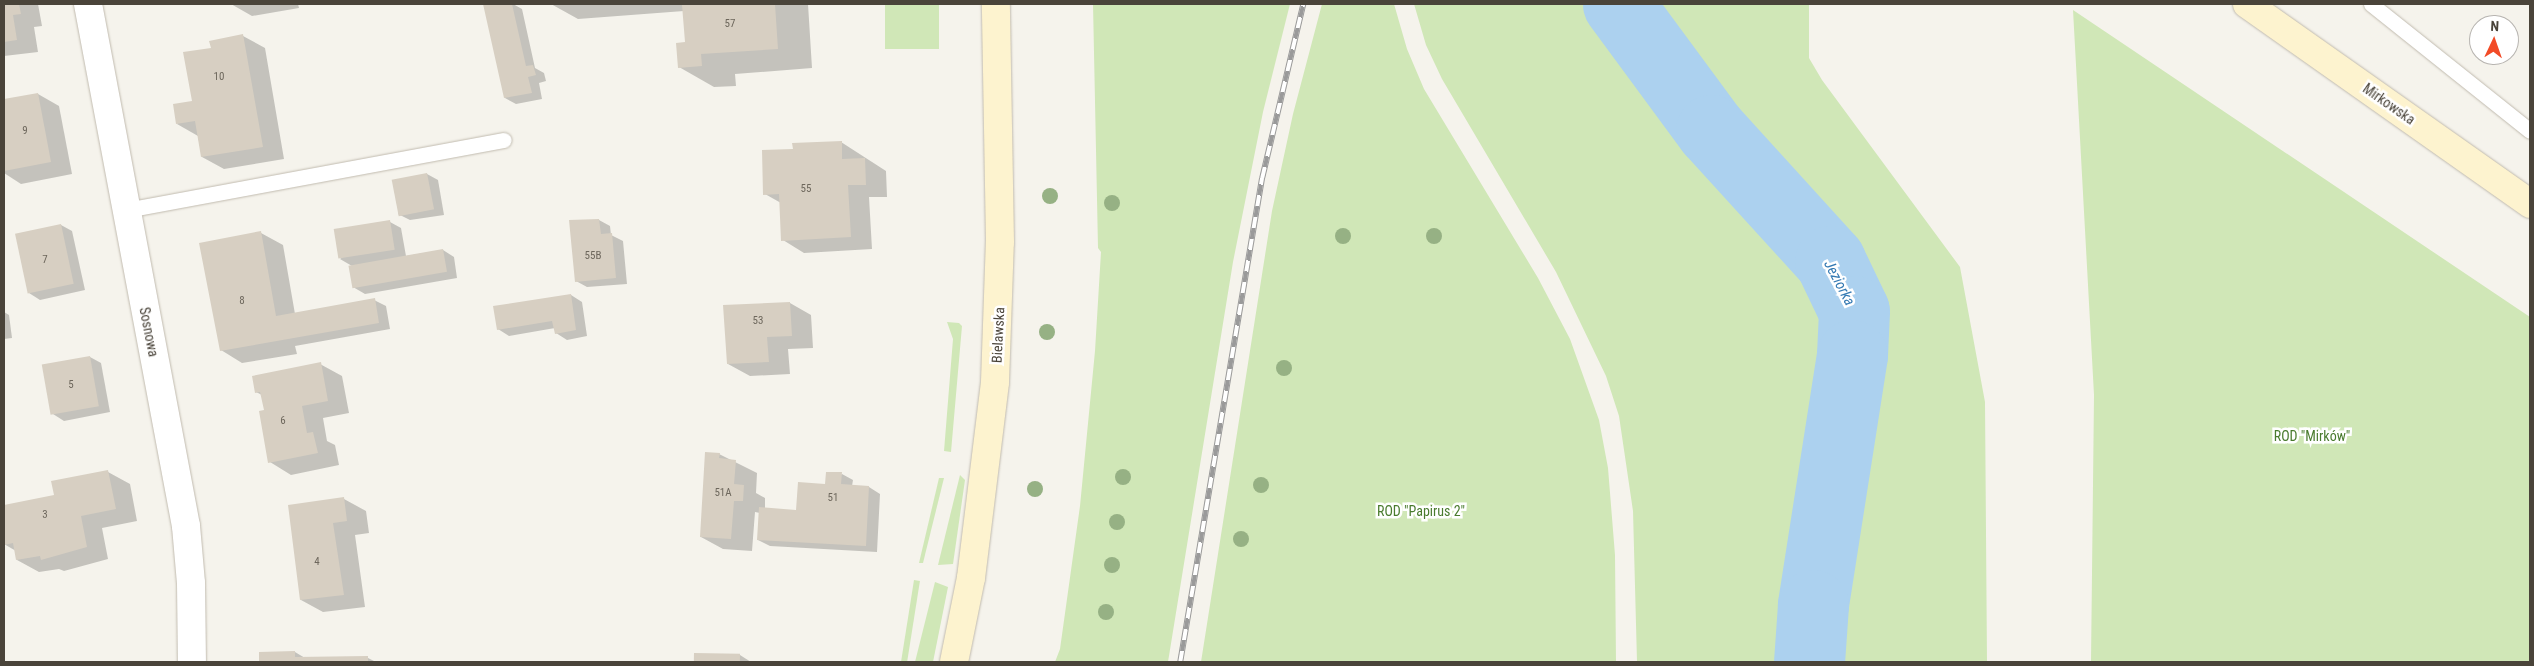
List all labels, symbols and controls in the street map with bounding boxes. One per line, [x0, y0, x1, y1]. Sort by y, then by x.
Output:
north arrow [2469, 15, 2519, 65]
house number: 57 [725, 17, 735, 31]
text: N [2490, 18, 2499, 34]
house number: 10 [214, 70, 224, 84]
street label: Mirkowska [2360, 80, 2418, 128]
house number: 9 [22, 124, 28, 138]
house number: 55 [801, 182, 811, 196]
house number: 55B [585, 249, 601, 263]
house number: 7 [42, 253, 48, 267]
water label: Jeziorka [1820, 257, 1858, 309]
house number: 8 [239, 294, 245, 308]
street label: Sosnowa [136, 306, 162, 358]
street label: Bielawska [988, 307, 1008, 363]
house number: 53 [753, 314, 763, 328]
house number: 5 [68, 378, 74, 392]
house number: 6 [280, 414, 286, 428]
park label: ROD "Mirków" [2274, 428, 2350, 444]
house number: 51A [714, 486, 732, 500]
house number: 51 [828, 491, 838, 505]
park label: ROD "Papirus 2" [1377, 503, 1465, 519]
house number: 3 [42, 508, 48, 522]
house number: 4 [314, 555, 320, 569]

